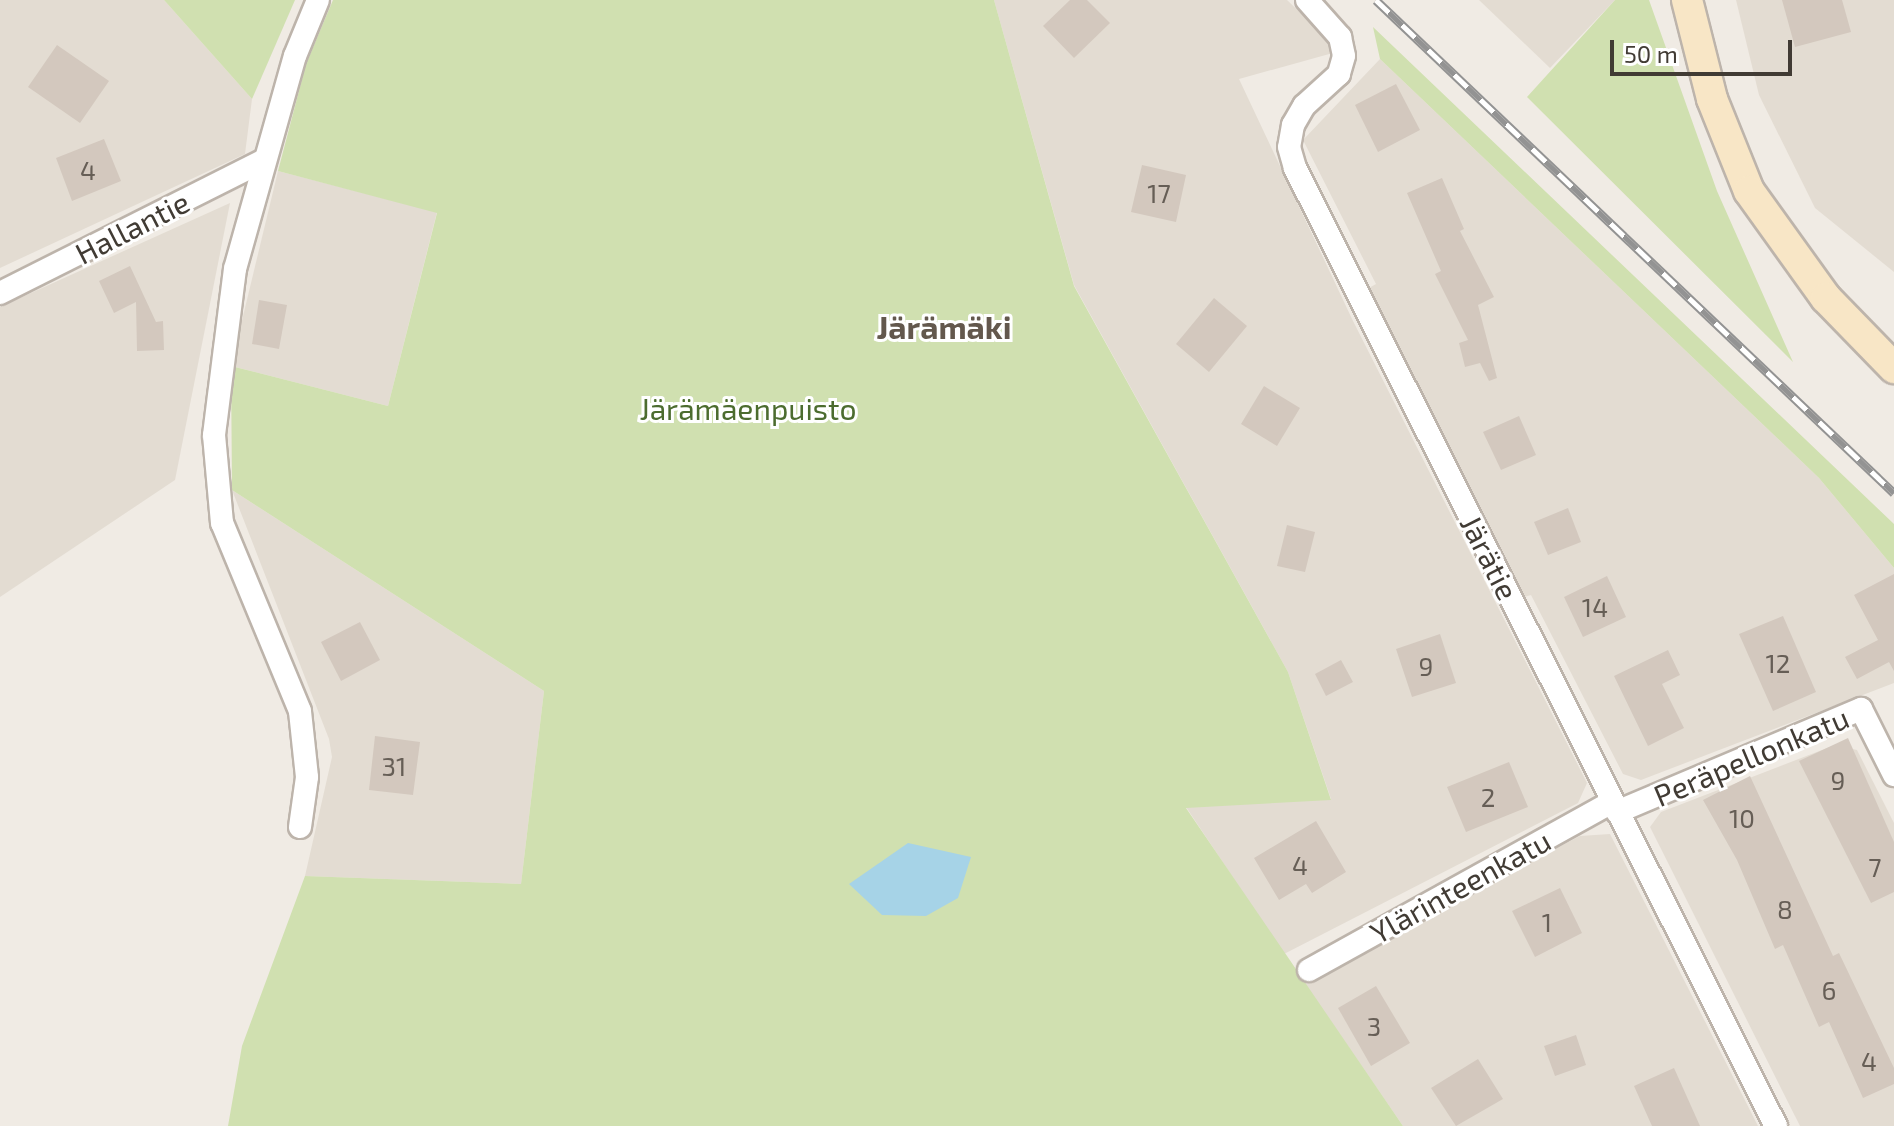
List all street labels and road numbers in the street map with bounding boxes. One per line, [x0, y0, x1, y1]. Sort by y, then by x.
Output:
street label: Hallantie [69, 183, 195, 271]
street label: Järätie [1453, 509, 1527, 605]
street label: Peräpellonkatu [1648, 699, 1854, 813]
street label: Ylärinteenkatu [1364, 822, 1556, 950]

